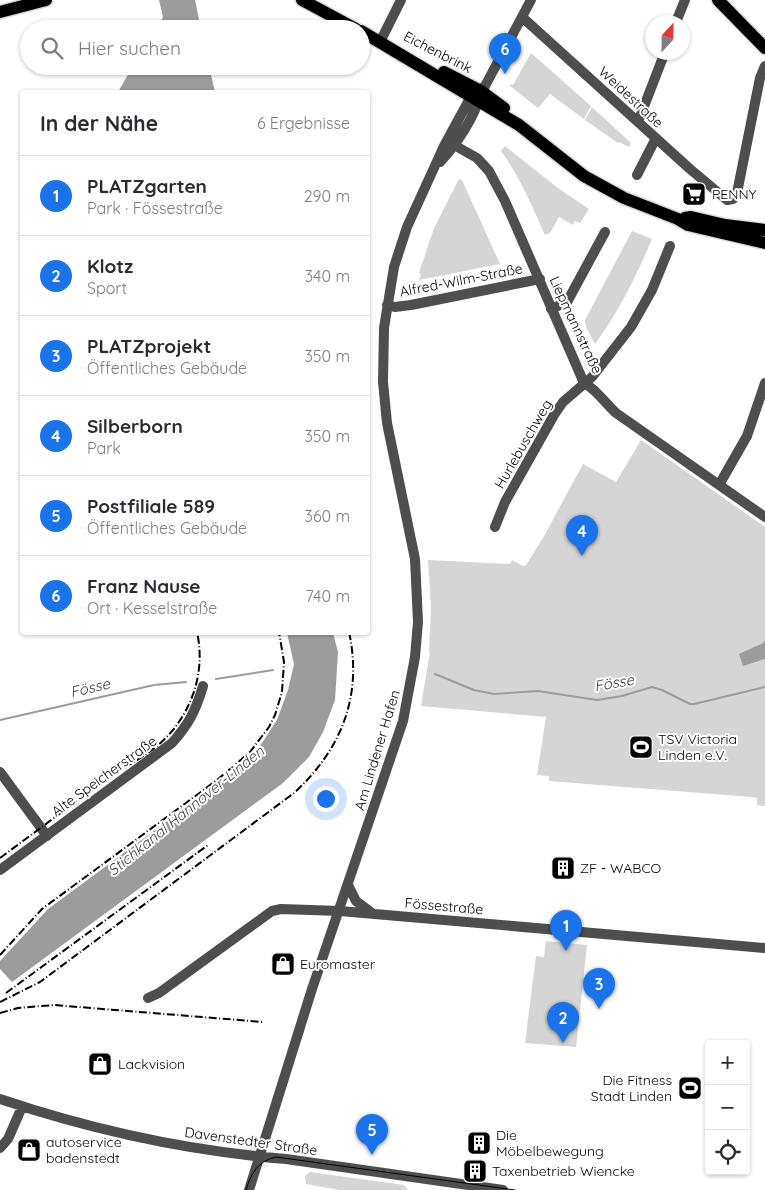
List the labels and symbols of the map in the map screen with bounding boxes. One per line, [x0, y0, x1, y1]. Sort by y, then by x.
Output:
north arrow [645, 15, 690, 60]
street label: Eichenbrink [401, 27, 475, 77]
pin: 6 [489, 33, 521, 74]
street label: Weidestraße [595, 62, 667, 132]
supermarket icon: PENNY [681, 181, 707, 207]
place label: PENNY [712, 185, 757, 203]
street label: Alfred-Wilm-Straße [398, 259, 524, 301]
street label: Liepmannstraße [546, 273, 607, 377]
street label: Hurlebuschweg [490, 396, 556, 492]
pin: 4 [566, 515, 598, 556]
water label: Fösse [593, 670, 636, 695]
water label: Fösse [68, 674, 112, 701]
street label: Am Lindener Hafen [350, 688, 404, 812]
place label: TSV Victoria Linden e.V. [658, 730, 737, 764]
street label: Alte Speicherstraße [48, 732, 160, 820]
sports icon: TSV Victoria Linden e.V. [628, 734, 654, 760]
water label: Stichkanal Hannover-Linden [104, 741, 268, 880]
your location [313, 786, 339, 812]
building icon: ZF - WABCO [550, 855, 576, 881]
place label: ZF - WABCO [580, 859, 662, 877]
street label: Fössestraße [404, 894, 484, 918]
pin: 1 [550, 910, 582, 951]
shop icon: Euromaster [270, 951, 296, 977]
place label: Euromaster [300, 955, 376, 973]
pin: 3 [583, 968, 615, 1009]
pin: 2 [547, 1002, 579, 1043]
shop icon: Lackvision [87, 1051, 113, 1077]
place label: Lackvision [118, 1055, 185, 1073]
place label: Die Fitness Stadt Linden [591, 1071, 672, 1105]
sports icon: Die Fitness Stadt Linden [677, 1075, 703, 1101]
pin: 5 [356, 1114, 388, 1155]
street label: Davenstedter Straße [183, 1123, 319, 1159]
place label: Die Möbelbewegung [496, 1126, 604, 1160]
building icon: Die Möbelbewegung [466, 1130, 492, 1156]
place label: autoservice badenstedt [46, 1133, 122, 1167]
shop icon: autoservice badenstedt [16, 1137, 42, 1163]
building icon: Taxenbetrieb Wiencke [462, 1158, 488, 1184]
place label: Taxenbetrieb Wiencke [492, 1162, 635, 1180]

